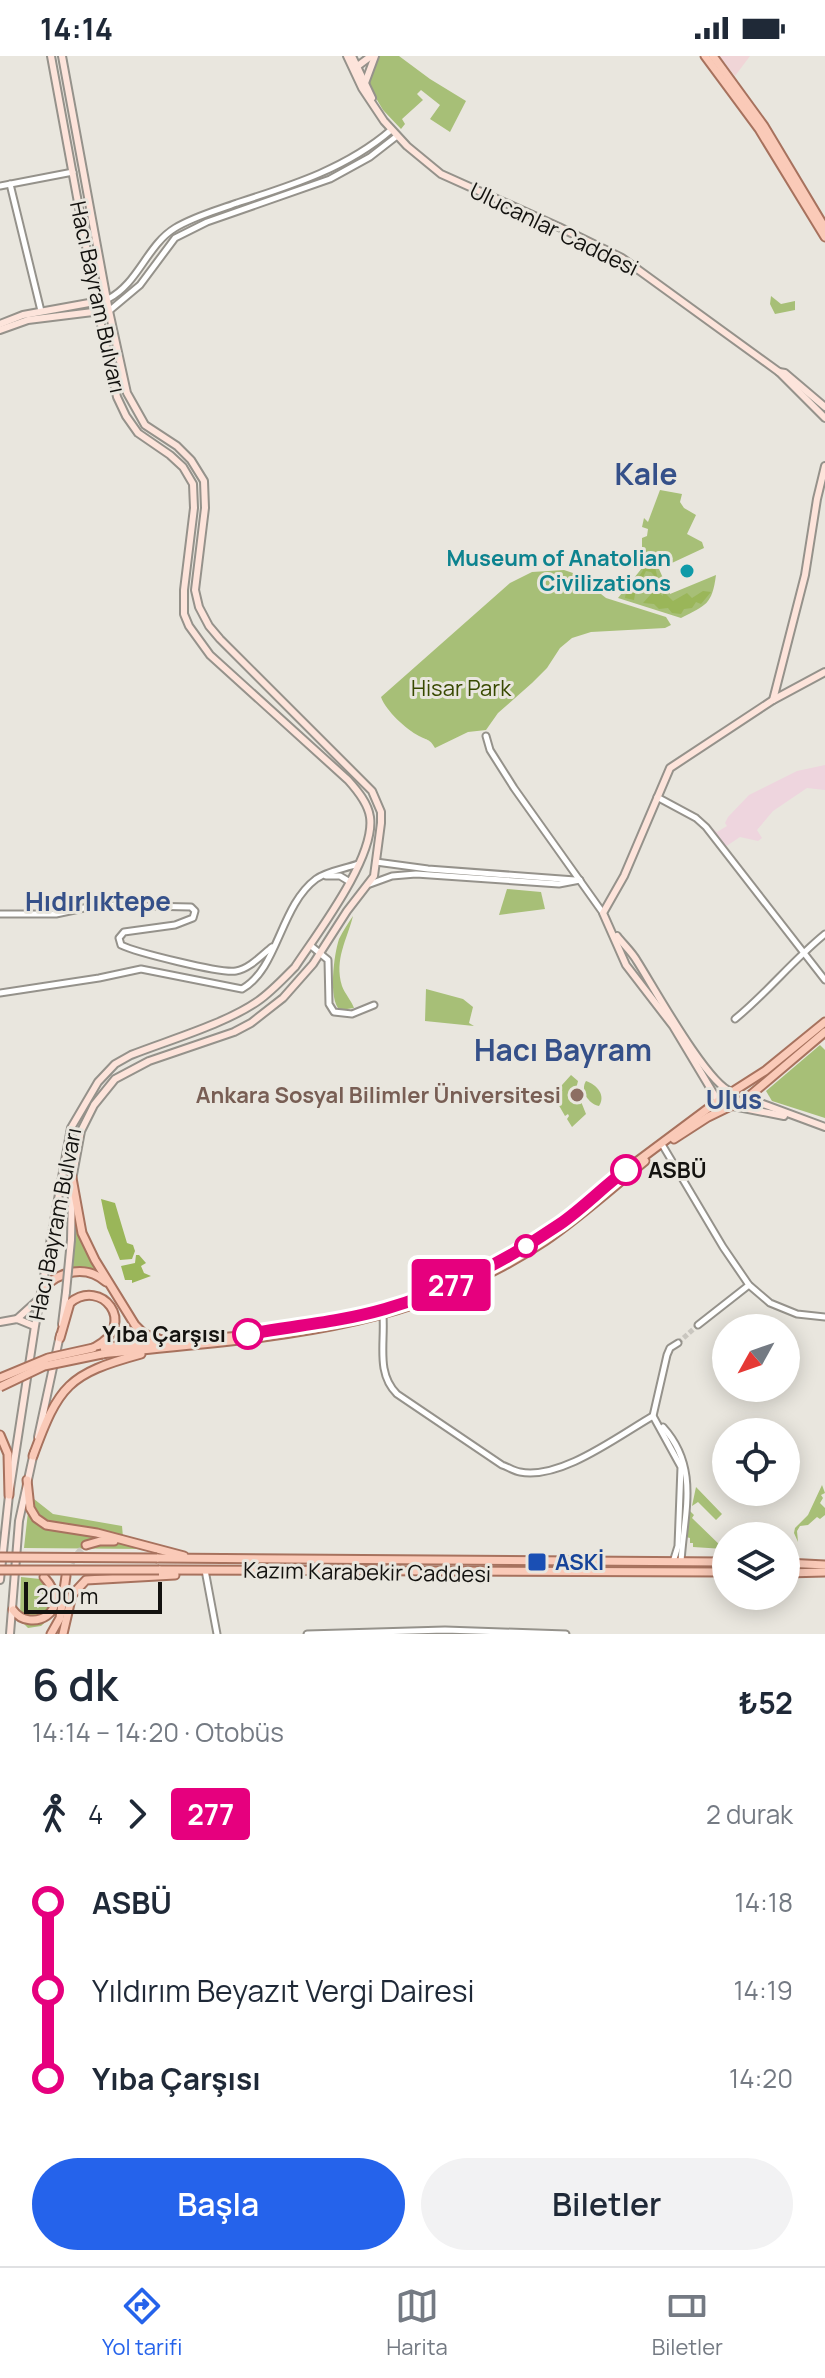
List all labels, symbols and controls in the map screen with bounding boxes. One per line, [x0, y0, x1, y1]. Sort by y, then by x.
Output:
text: 14:14 [40, 8, 113, 49]
street label: Ulucanlar Caddesi [465, 175, 643, 283]
street label: Hacı Bayram Bulvarı [63, 198, 133, 396]
district label: Kale [614, 453, 678, 494]
place label: Museum of Anatolian Civilizations [447, 543, 671, 598]
marker: Museum of Anatolian Civilizations [678, 562, 696, 580]
park label: Hisar Park [411, 673, 512, 703]
district label: Hıdırlıktepe [25, 883, 171, 919]
district label: Hacı Bayram [474, 1029, 652, 1070]
place label: Ankara Sosyal Bilimler Üniversitesi [196, 1080, 561, 1110]
district label: Ulus [706, 1081, 762, 1117]
marker: Ankara Sosyal Bilimler Üniversitesi [568, 1086, 586, 1104]
street label: Hacı Bayram Bulvarı [22, 1125, 88, 1323]
marker: ASBÜ [611, 1155, 641, 1185]
place label: ASBÜ [648, 1155, 707, 1185]
unlabelled marker [515, 1235, 537, 1257]
line badge: 277 [405, 1259, 497, 1311]
text: 277 [428, 1266, 474, 1304]
north arrow [712, 1314, 800, 1402]
map controls [712, 1314, 800, 1610]
place label: Yıba Çarşısı [102, 1319, 226, 1349]
marker: Yıba Çarşısı [233, 1319, 263, 1349]
button: locate [712, 1418, 800, 1506]
button: layers [712, 1522, 800, 1610]
place label: ASKİ [555, 1547, 604, 1577]
marker: ASKİ [526, 1551, 548, 1573]
street label: Kazım Karabekir Caddesi [243, 1555, 491, 1589]
scale bar [24, 1578, 162, 1614]
text: 200 m [36, 1581, 98, 1611]
text: 6 dk [32, 1654, 118, 1714]
text: ₺52 [739, 1682, 793, 1723]
text: 14:14 – 14:20 · Otobüs [32, 1714, 284, 1750]
icon: walk [32, 1792, 76, 1836]
icon: forward [115, 1792, 159, 1836]
text: 277 [187, 1795, 234, 1833]
text: 4 [88, 1796, 103, 1832]
text: 2 durak [706, 1796, 793, 1832]
text: ASBÜ [92, 1882, 172, 1923]
text: 14:18 [735, 1884, 793, 1920]
text: Yıldırım Beyazıt Vergi Dairesi [92, 1970, 475, 2011]
text: 14:19 [733, 1972, 793, 2008]
text: Yıba Çarşısı [92, 2058, 261, 2099]
text: 14:20 [729, 2060, 793, 2096]
button: Başla [32, 2158, 405, 2250]
button: Biletler [421, 2158, 793, 2250]
tab: Yol tarifi [102, 2284, 182, 2362]
tab: Harita [386, 2284, 448, 2362]
tab: Biletler [652, 2284, 723, 2362]

